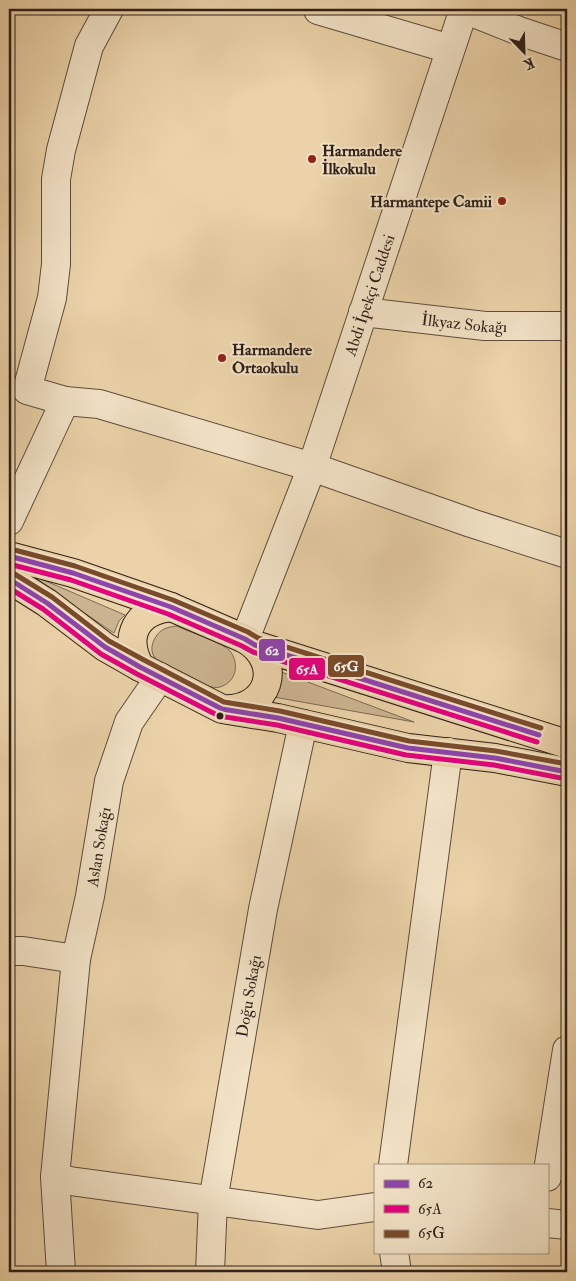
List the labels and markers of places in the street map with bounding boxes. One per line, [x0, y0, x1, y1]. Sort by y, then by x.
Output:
place label: Harmandere İlkokulu [322, 141, 402, 179]
marker: Harmandere İlkokulu [306, 153, 318, 165]
place label: Harmantepe Camii [370, 192, 493, 213]
marker: Harmantepe Camii [496, 195, 508, 207]
place label: Harmandere Ortaokulu [232, 340, 312, 378]
marker: Harmandere Ortaokulu [216, 352, 228, 364]
unlabelled marker [215, 711, 225, 721]

